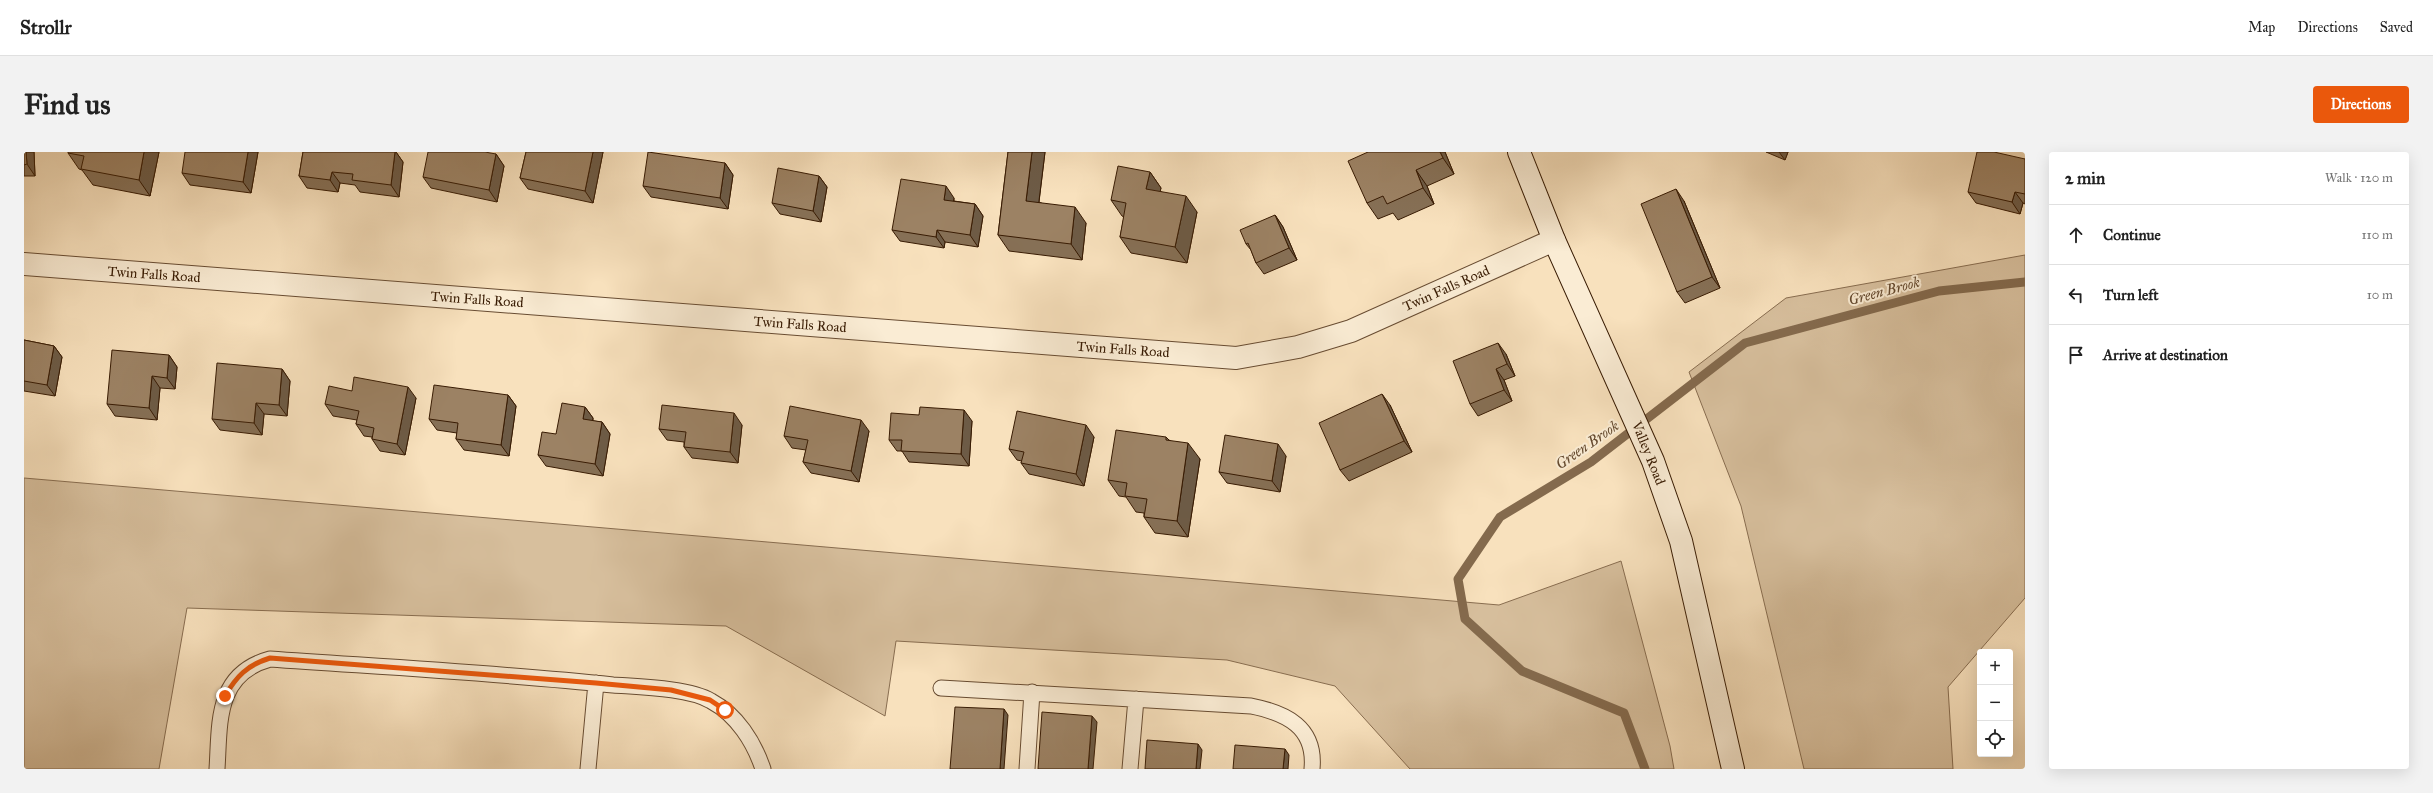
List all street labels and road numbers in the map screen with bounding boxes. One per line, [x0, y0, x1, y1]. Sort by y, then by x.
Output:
street label: Twin Falls Road [1400, 262, 1492, 315]
street label: Twin Falls Road [107, 263, 201, 286]
street label: Twin Falls Road [430, 288, 524, 311]
street label: Twin Falls Road [753, 313, 847, 336]
street label: Twin Falls Road [1076, 338, 1170, 361]
street label: Valley Road [1628, 418, 1669, 488]

